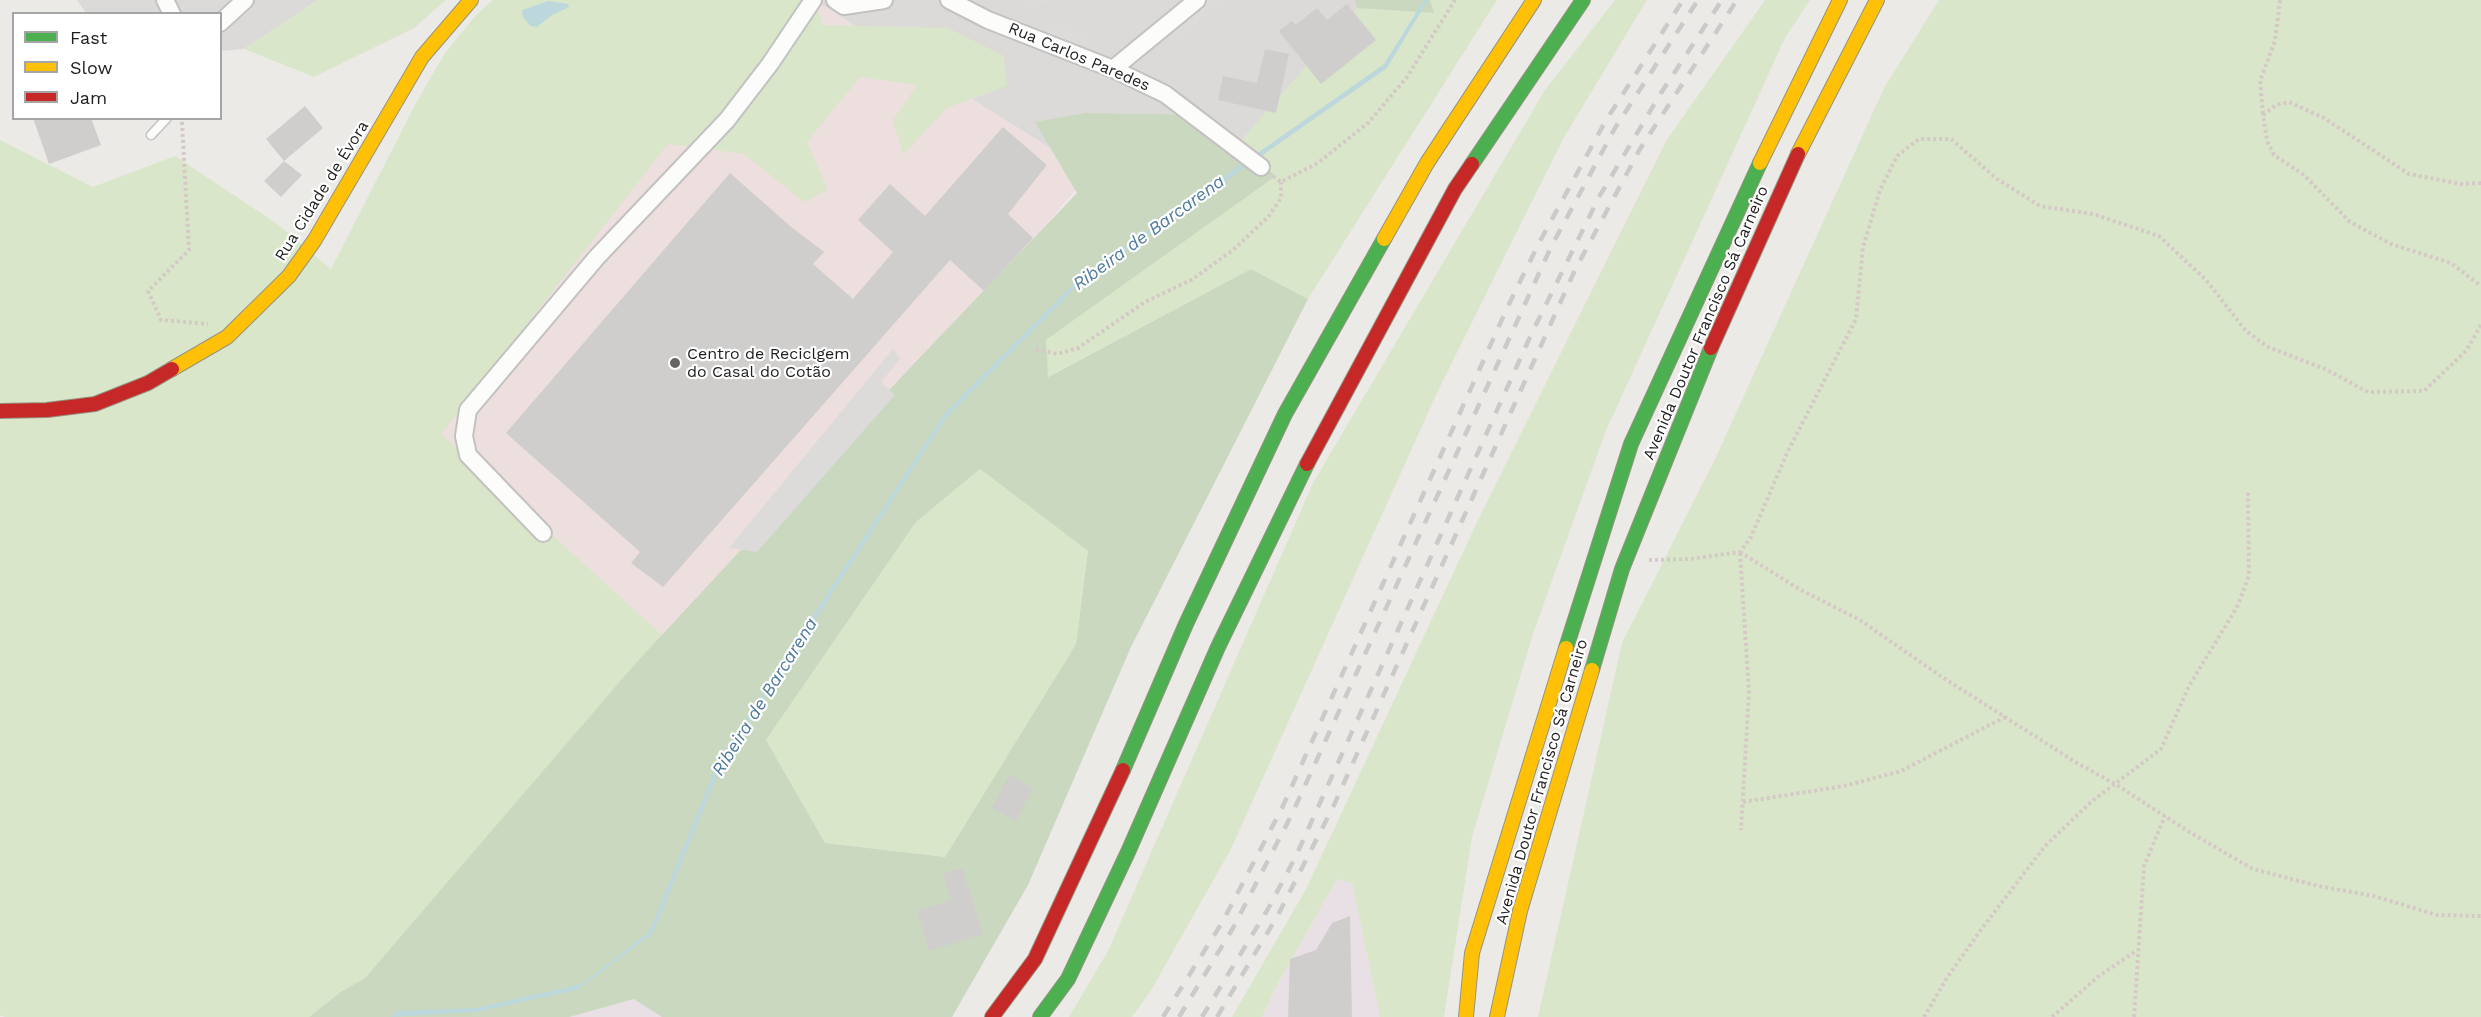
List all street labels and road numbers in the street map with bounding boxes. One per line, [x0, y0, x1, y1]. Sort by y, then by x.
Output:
street label: Rua Carlos Paredes [1005, 19, 1153, 95]
street label: Rua Cidade de Évora [271, 117, 373, 265]
street label: Avenida Doutor Francisco Sá Carneiro [1639, 183, 1773, 463]
street label: Avenida Doutor Francisco Sá Carneiro [1492, 637, 1592, 927]

